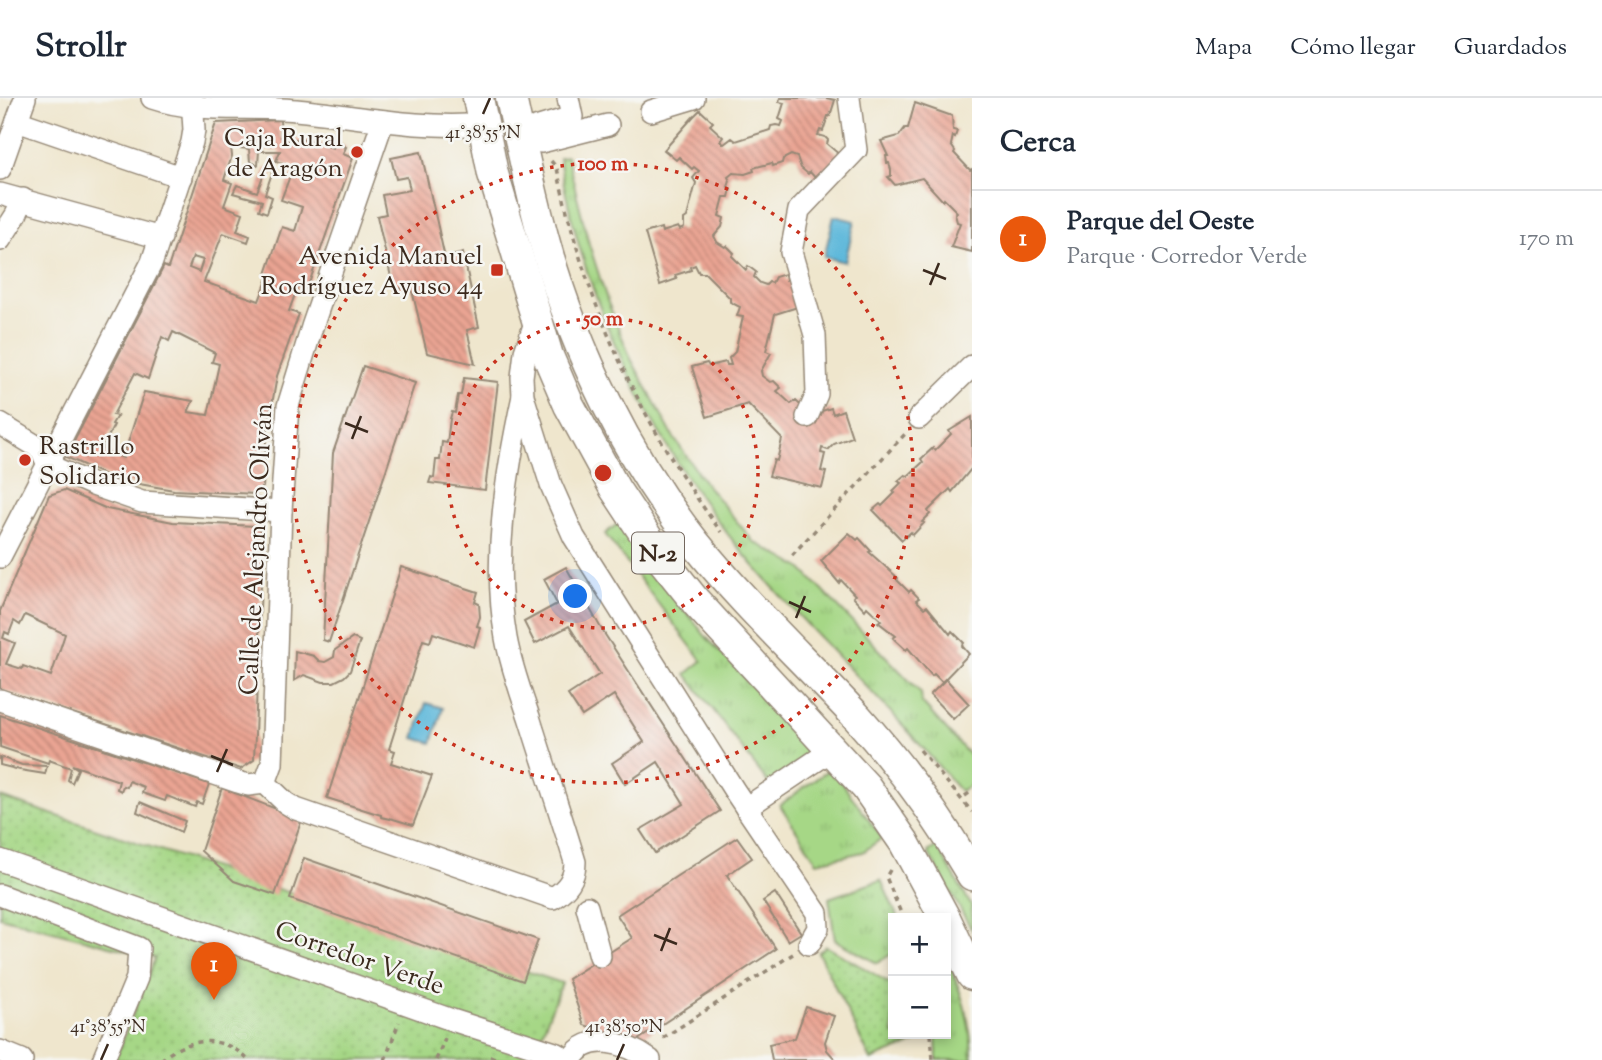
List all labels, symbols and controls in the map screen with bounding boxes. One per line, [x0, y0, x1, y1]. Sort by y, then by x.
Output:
text: Strollr [35, 24, 127, 72]
text: Mapa [1195, 31, 1252, 65]
text: Cómo llegar [1290, 31, 1416, 65]
text: Guardados [1454, 31, 1567, 65]
place label: Caja Rural de Aragón [224, 121, 343, 188]
text: 41°38'55"N [445, 121, 521, 147]
text: Cerca [1000, 122, 1076, 165]
marker: Caja Rural de Aragón [349, 144, 365, 160]
text: 100 m [578, 150, 629, 180]
text: Parque del Oeste [1067, 204, 1254, 241]
text: 1 [1019, 223, 1027, 256]
text: 170 m [1519, 223, 1574, 256]
place label: Avenida Manuel Rodríguez Ayuso 44 [260, 239, 483, 306]
text: Parque · Corredor Verde [1067, 241, 1307, 274]
marker: Avenida Manuel Rodríguez Ayuso 44 [489, 262, 505, 278]
text: 50 m [581, 305, 624, 335]
street label: Calle de Alejandro Oliván [231, 402, 284, 696]
place label: Rastrillo Solidario [39, 429, 141, 496]
marker: Rastrillo Solidario [17, 452, 33, 468]
centre of rings [591, 461, 615, 485]
road number: N-2 [632, 532, 684, 574]
your location [558, 579, 592, 613]
street label: Corredor Verde [270, 913, 449, 1006]
map controls [888, 913, 951, 1039]
button: + [888, 913, 951, 976]
pin: 1 [191, 942, 237, 1000]
button: − [888, 976, 951, 1039]
text: 41°38'55"N [70, 1015, 146, 1041]
text: 41°38'50"N [585, 1015, 663, 1041]

